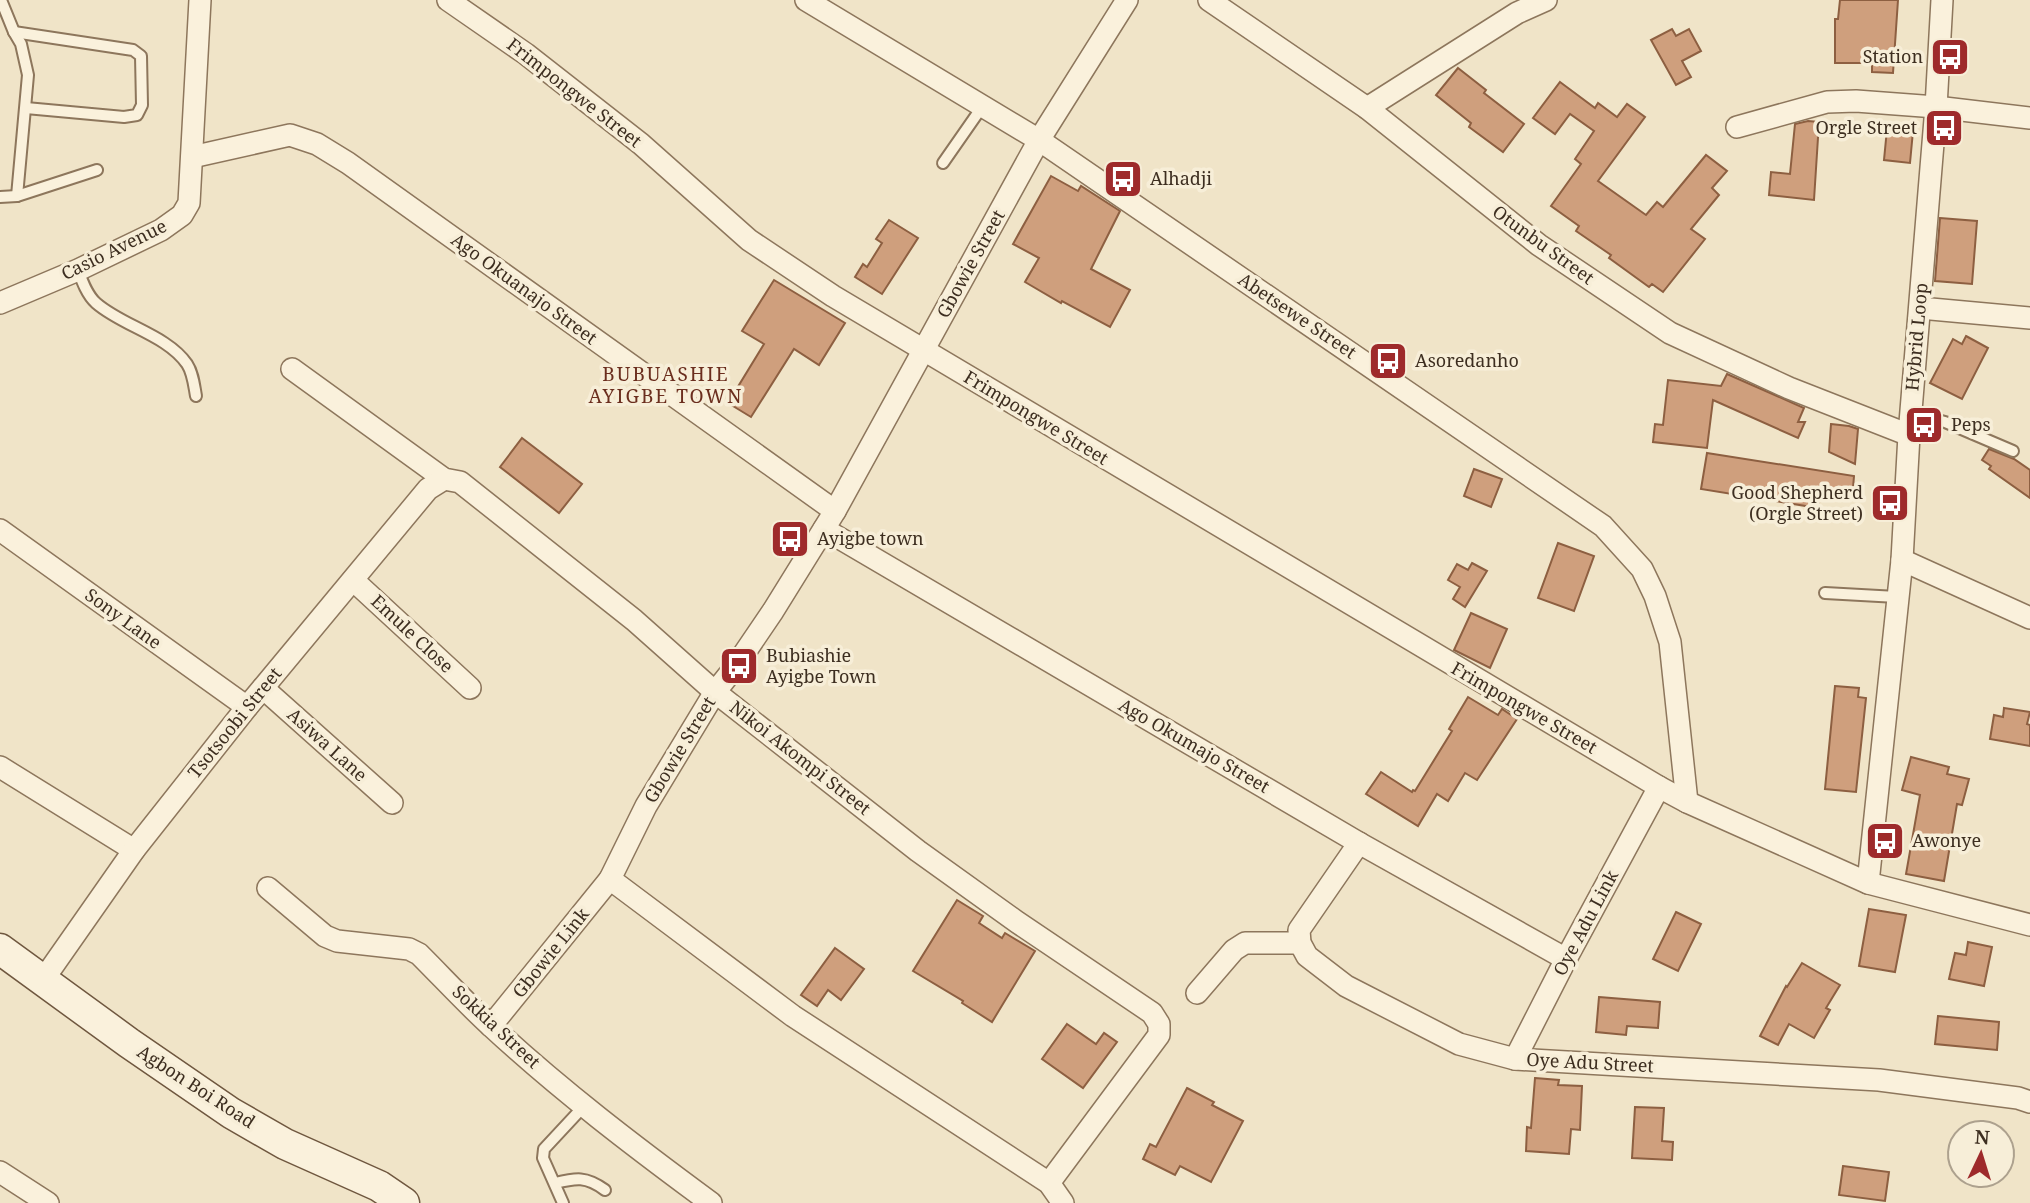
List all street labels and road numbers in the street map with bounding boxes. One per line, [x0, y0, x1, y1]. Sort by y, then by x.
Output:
street label: Frimpongwe Street [502, 32, 647, 152]
street label: Otunbu Street [1488, 199, 1599, 289]
street label: Gbowie Street [931, 205, 1010, 322]
street label: Casio Avenue [57, 213, 170, 285]
street label: Ago Okuanajo Street [447, 227, 602, 349]
street label: Abetsewe Street [1234, 267, 1361, 364]
street label: Hybrid Loop [1899, 282, 1933, 392]
street label: Frimpongwe Street [960, 364, 1113, 470]
street label: Sony Lane [81, 582, 167, 654]
street label: Emule Close [366, 589, 459, 678]
street label: Frimpongwe Street [1447, 656, 1602, 759]
street label: Tsotsoobi Street [182, 662, 286, 783]
street label: Gbowie Street [638, 692, 720, 807]
street label: Ago Okumajo Street [1115, 692, 1274, 798]
street label: Nikoi Akompi Street [725, 695, 876, 820]
street label: Asiwa Lane [283, 702, 373, 786]
street label: Oye Adu Link [1547, 865, 1623, 980]
street label: Gbowie Link [507, 902, 594, 1002]
street label: Sokkia Street [448, 979, 546, 1073]
street label: Agbon Boi Road [133, 1039, 260, 1133]
street label: Oye Adu Street [1526, 1047, 1654, 1077]

